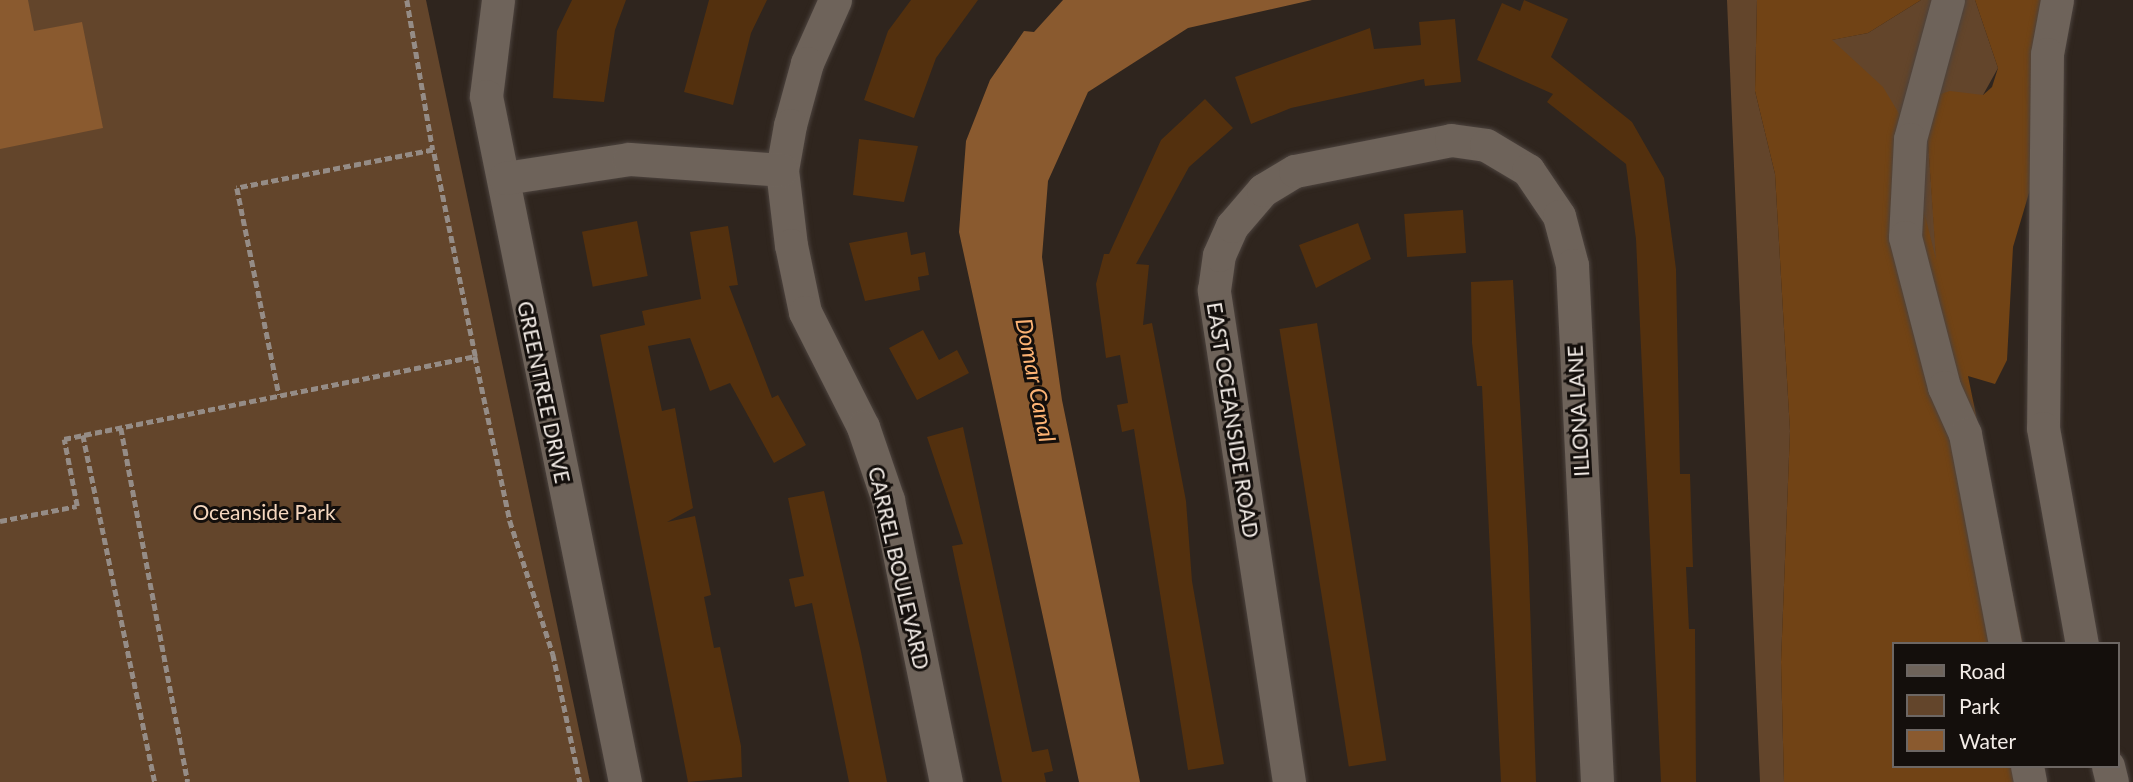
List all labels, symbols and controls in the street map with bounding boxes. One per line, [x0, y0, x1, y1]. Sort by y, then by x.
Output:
street label: GREENTREE DRIVE [512, 299, 576, 485]
street label: EAST OCEANSIDE ROAD [1202, 300, 1264, 540]
water label: Domar Canal [1010, 315, 1062, 445]
street label: ILLONA LANE [1562, 344, 1594, 478]
street label: CARREL BOULEVARD [863, 464, 935, 672]
park label: Oceanside Park [192, 499, 336, 525]
legend [1892, 642, 2119, 768]
text: Road [1959, 658, 2006, 683]
text: Park [1959, 693, 2000, 718]
text: Water [1959, 728, 2016, 753]

